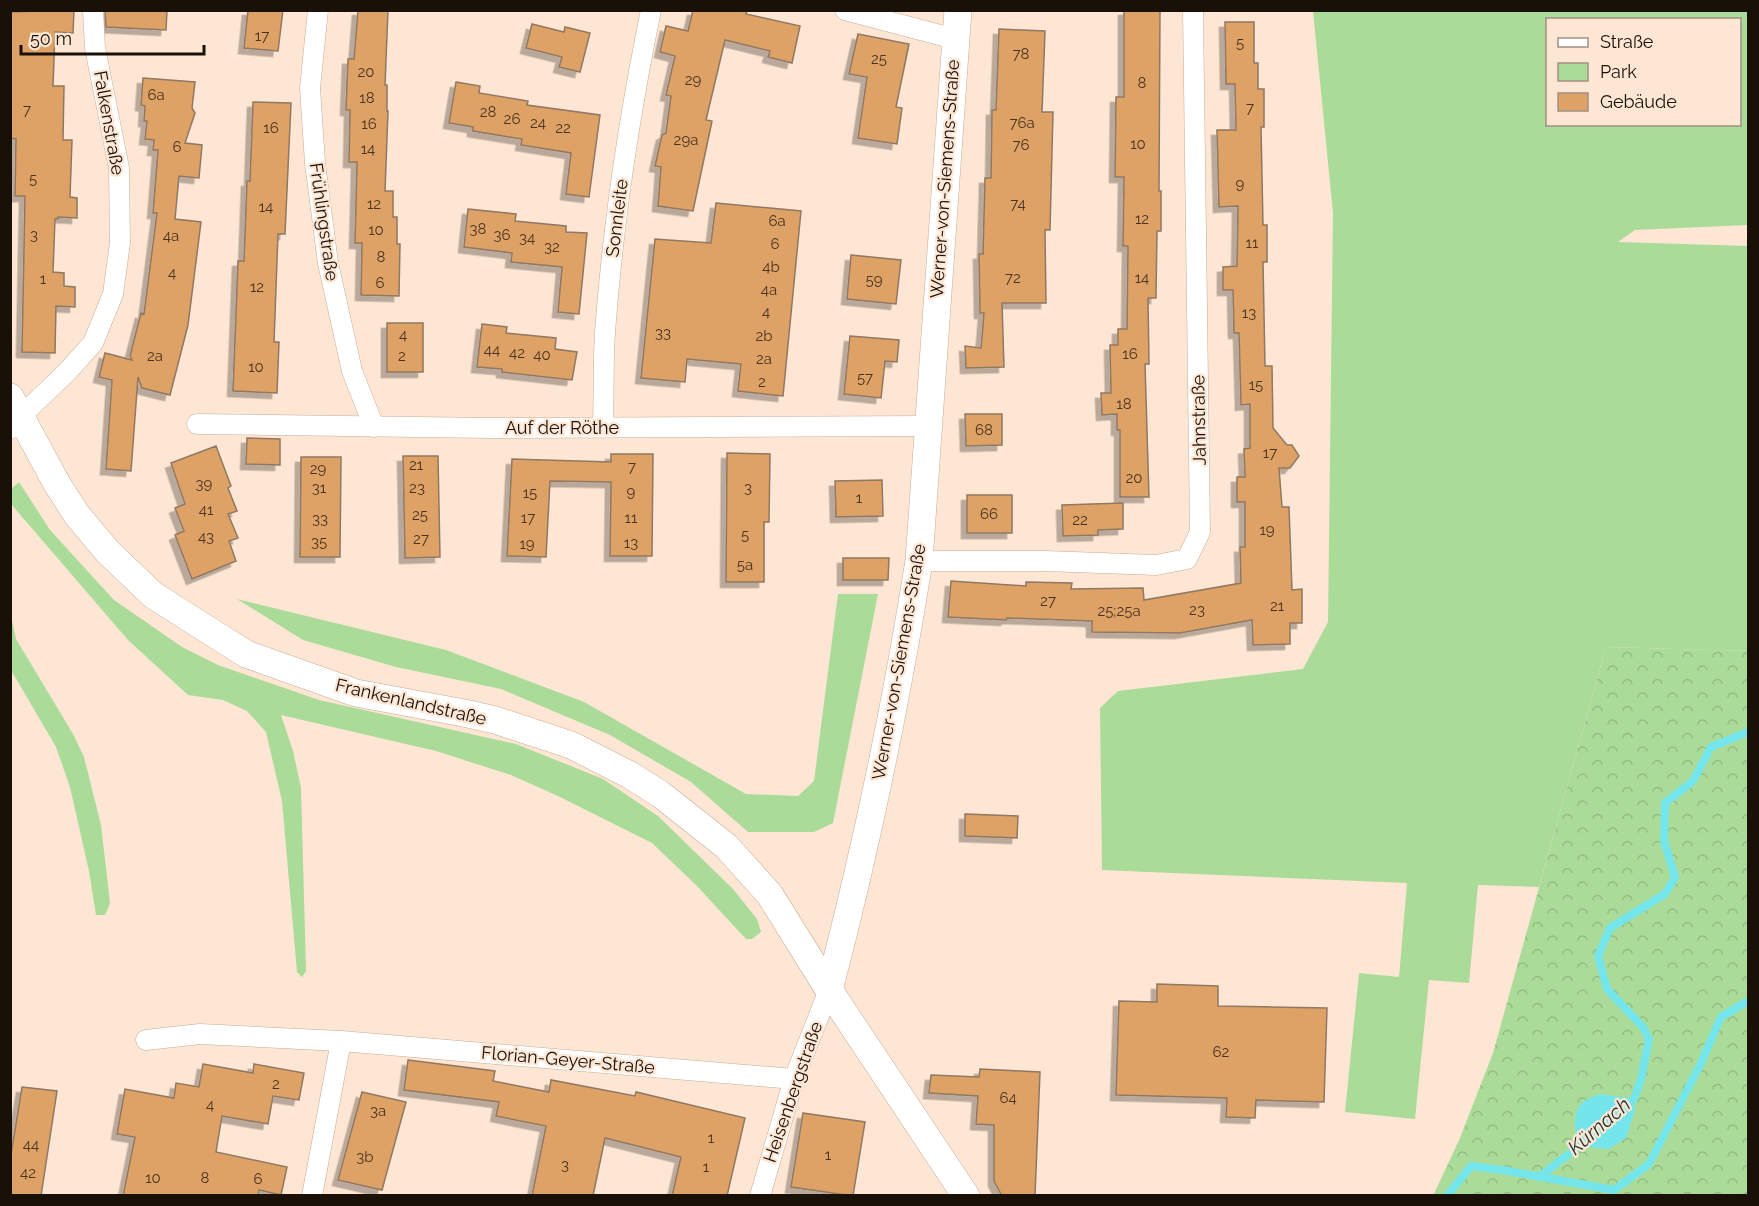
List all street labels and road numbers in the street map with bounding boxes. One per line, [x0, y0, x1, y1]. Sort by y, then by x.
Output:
street label: Werner-von-Siemens-Straße [926, 58, 963, 299]
street label: Falkenstraße [90, 69, 129, 177]
street label: Frühlingstraße [306, 161, 343, 283]
street label: Sonnleite [601, 177, 632, 258]
street label: Jahnstraße [1187, 374, 1210, 465]
street label: Auf der Röthe [505, 417, 620, 438]
street label: Werner-von-Siemens-Straße [867, 542, 930, 782]
street label: Frankenlandstraße [334, 674, 489, 729]
street label: Heisenbergstraße [759, 1018, 827, 1165]
street label: Florian-Geyer-Straße [480, 1041, 656, 1078]

